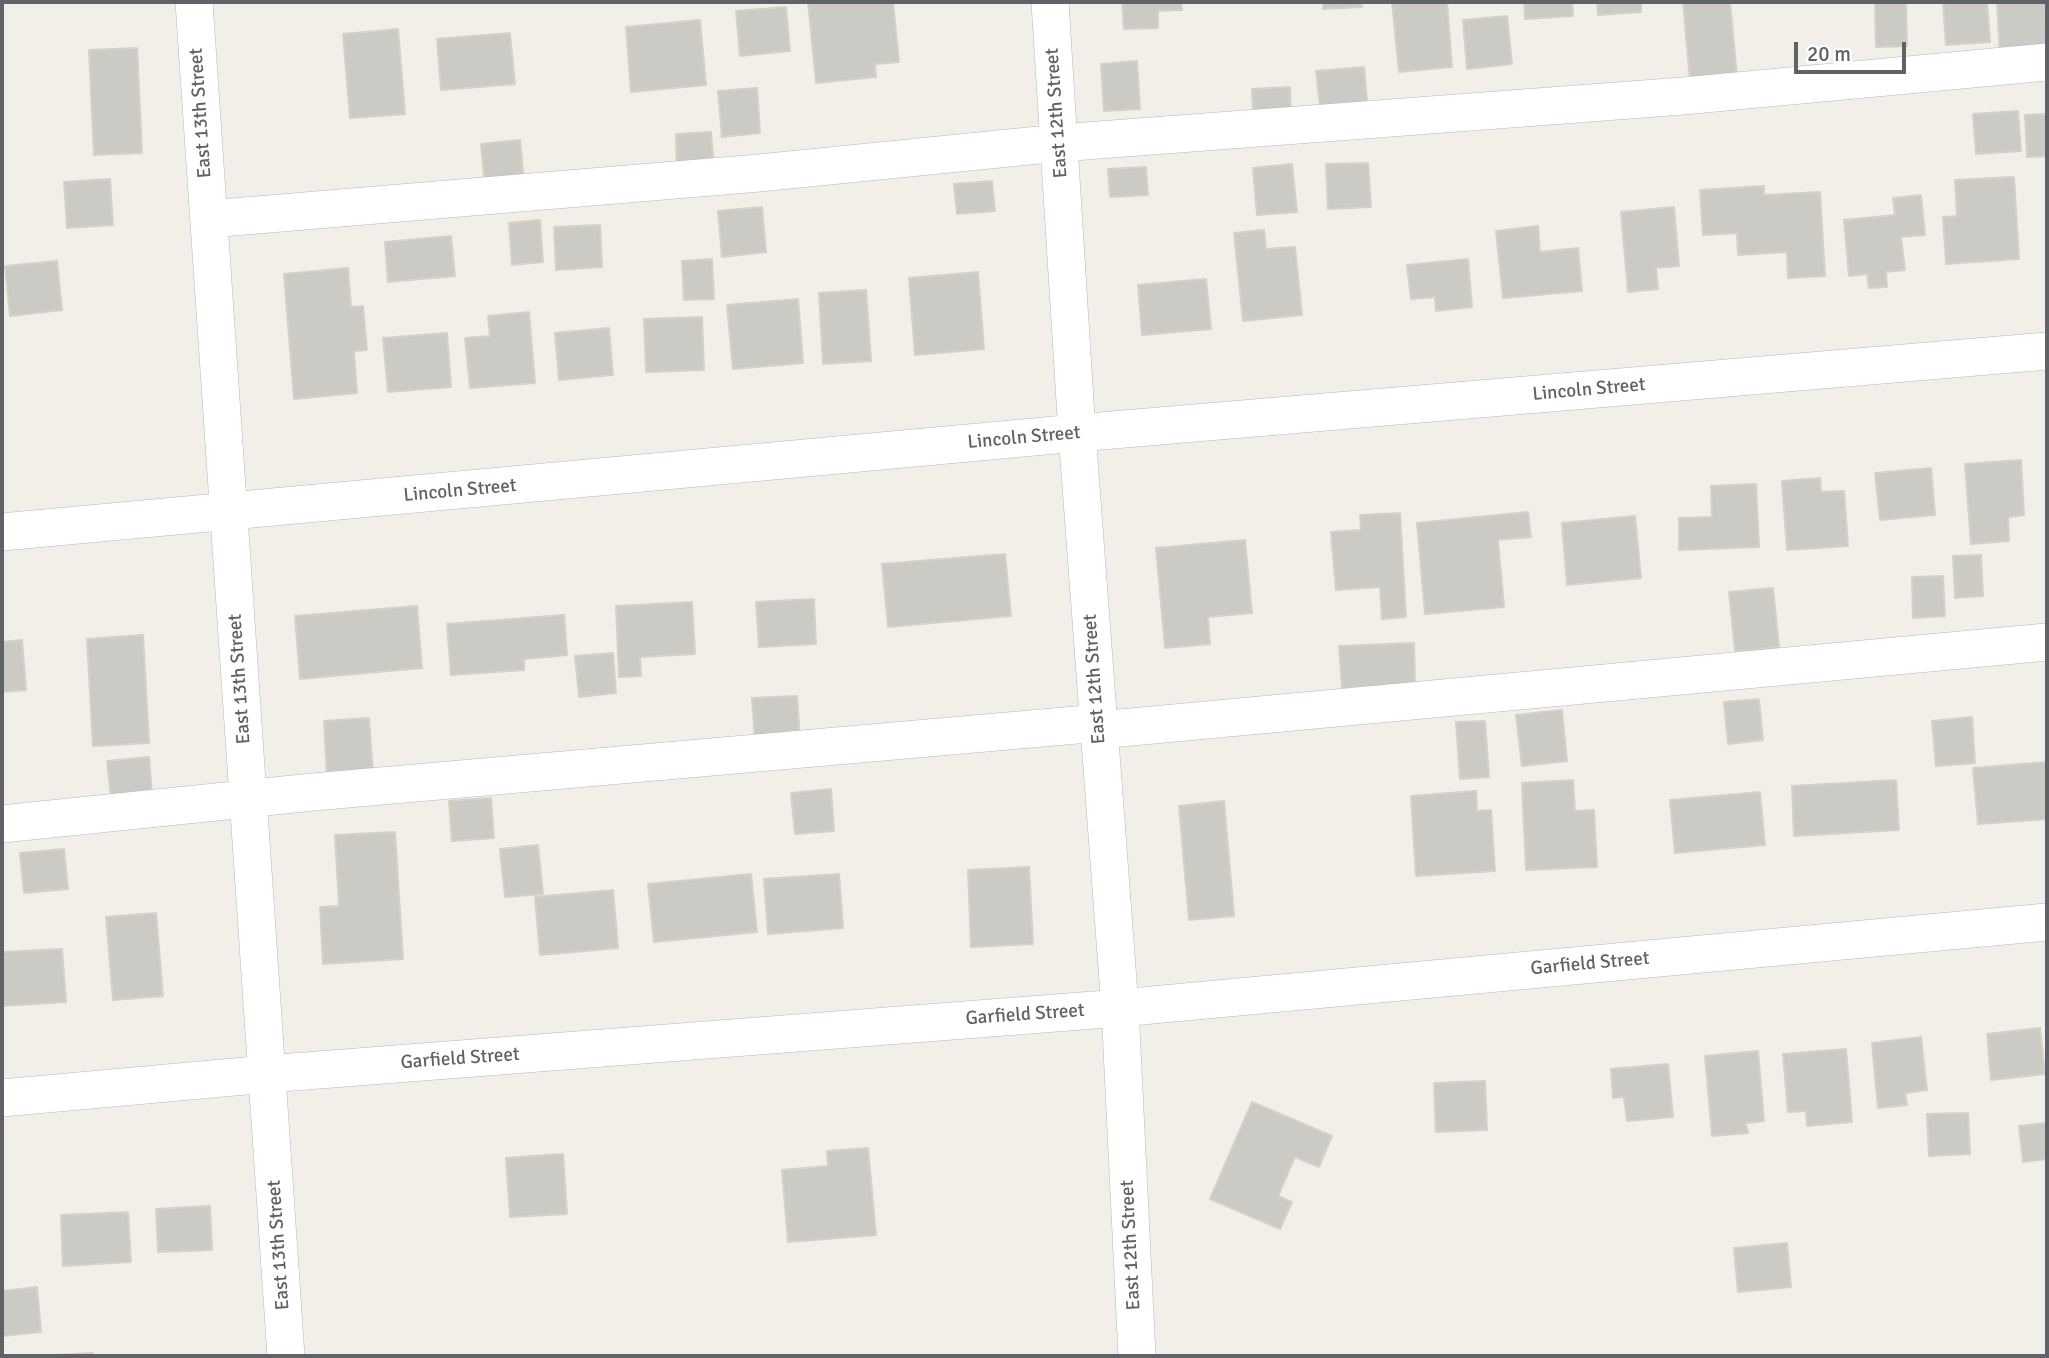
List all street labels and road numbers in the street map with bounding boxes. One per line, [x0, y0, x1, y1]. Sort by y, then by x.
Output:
street label: East 13th Street [185, 47, 217, 179]
street label: East 12th Street [1041, 47, 1073, 179]
street label: Lincoln Street [1532, 374, 1646, 406]
street label: Lincoln Street [967, 422, 1081, 454]
street label: Lincoln Street [403, 475, 517, 507]
street label: East 13th Street [224, 613, 256, 745]
street label: East 12th Street [1079, 613, 1111, 745]
street label: Garfield Street [1530, 947, 1650, 981]
street label: Garfield Street [965, 999, 1085, 1031]
street label: Garfield Street [400, 1043, 520, 1075]
street label: East 13th Street [263, 1179, 295, 1311]
street label: East 12th Street [1116, 1179, 1146, 1311]

